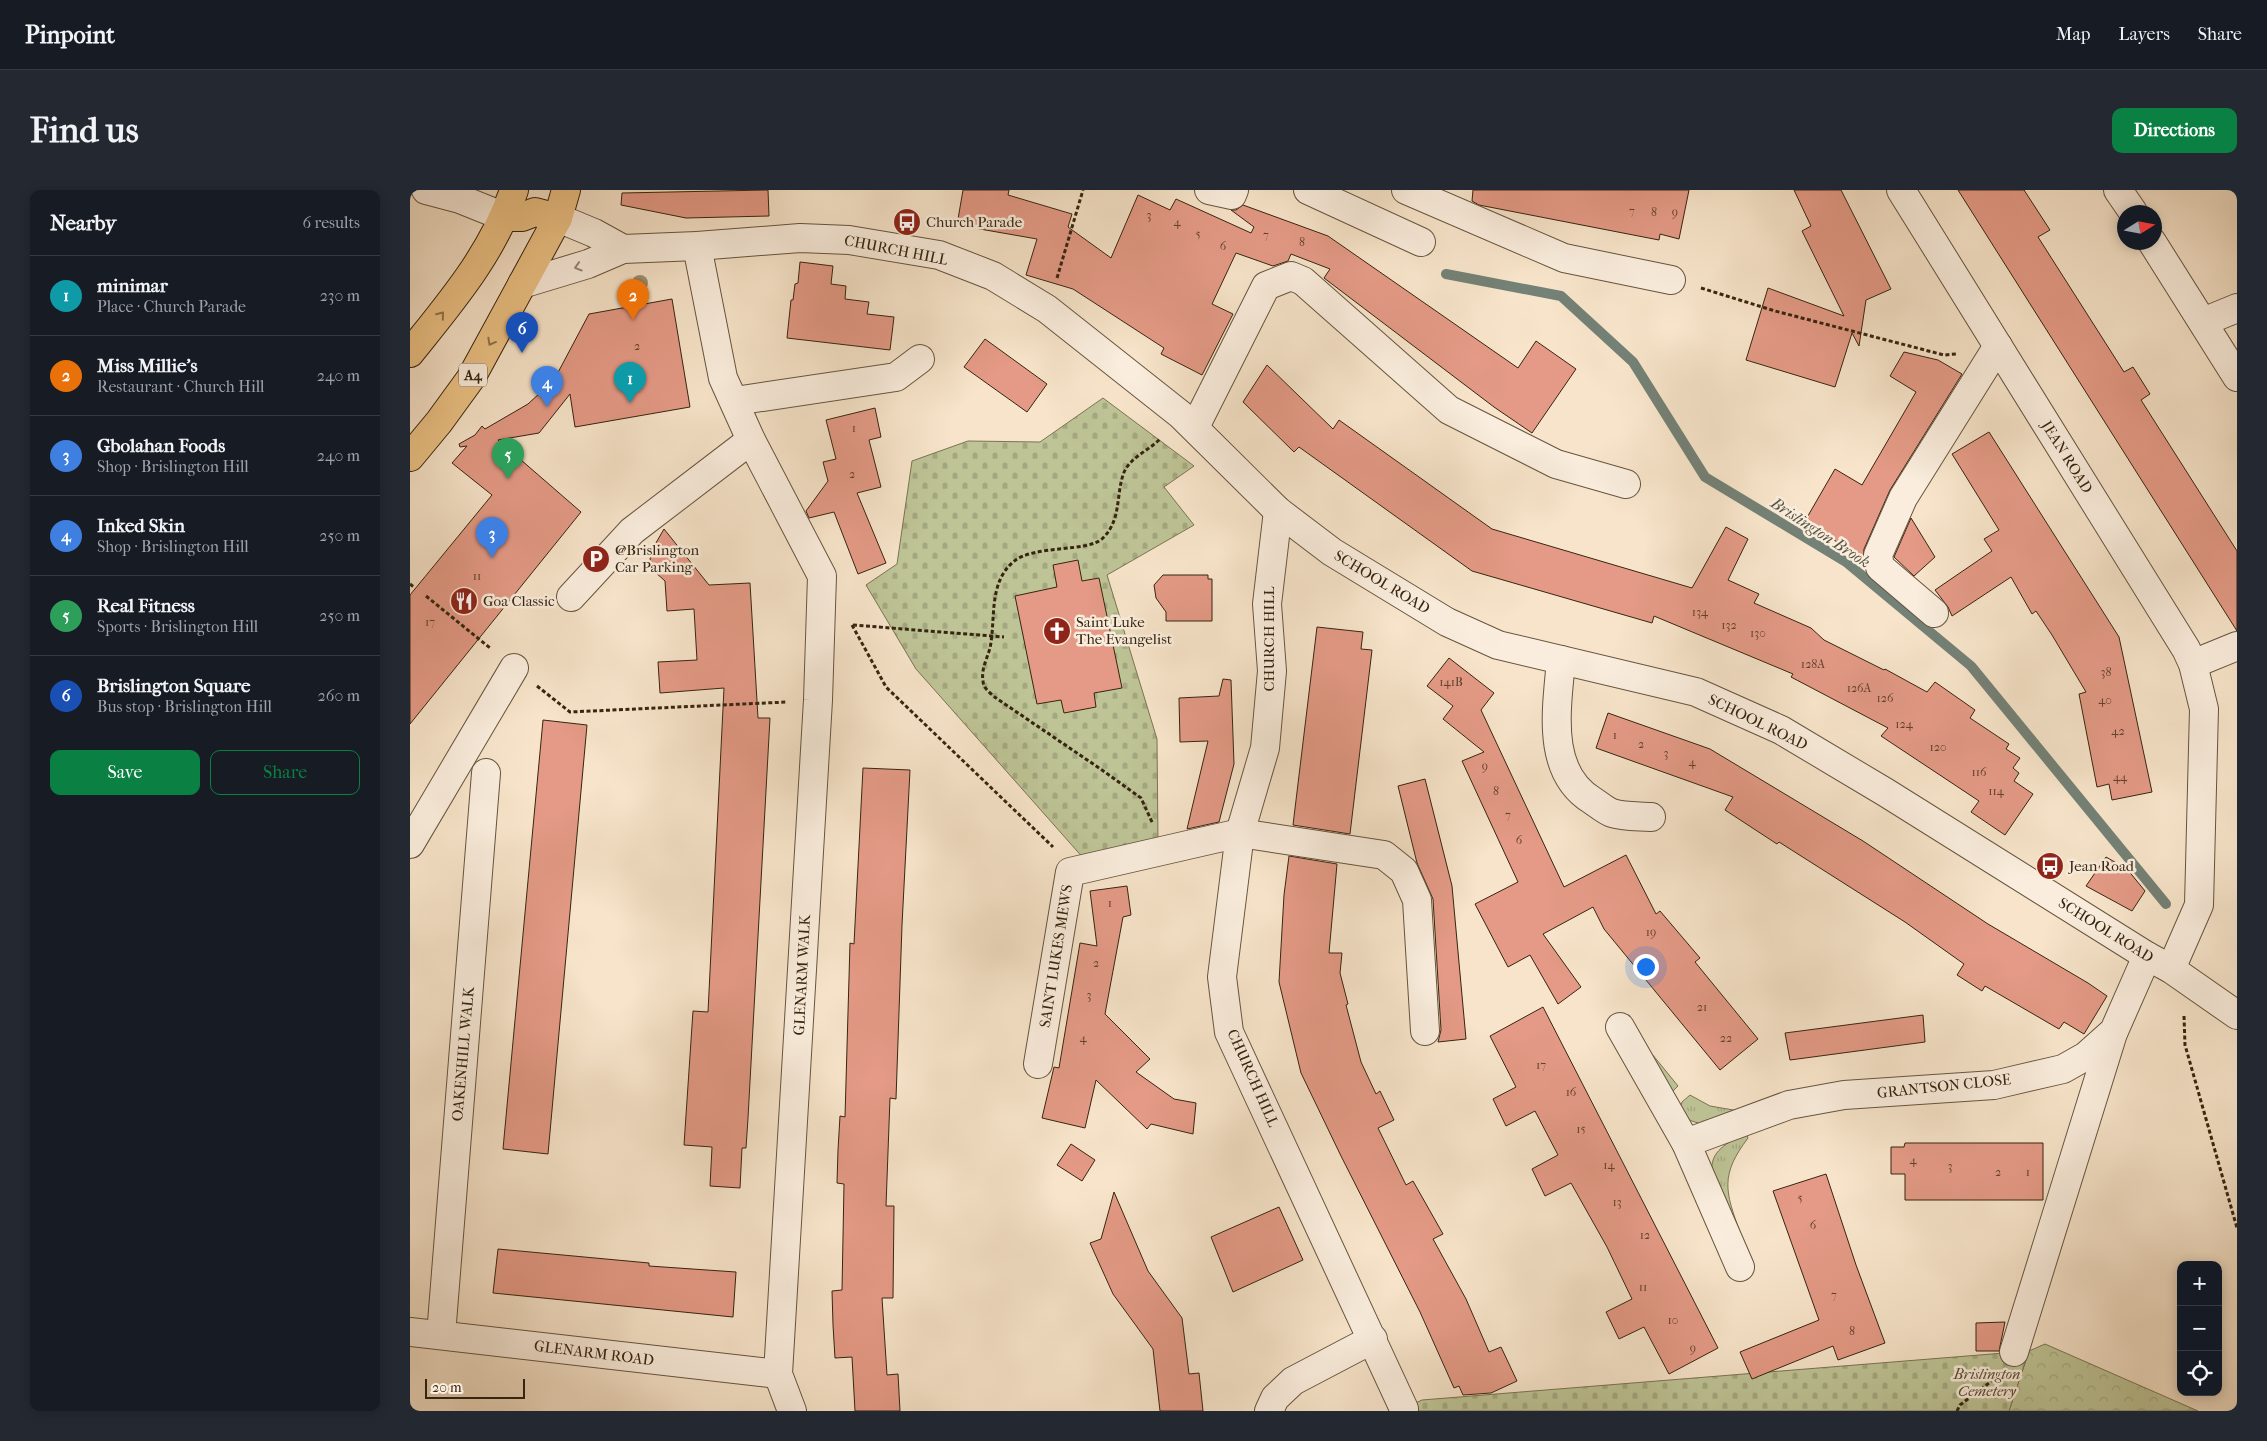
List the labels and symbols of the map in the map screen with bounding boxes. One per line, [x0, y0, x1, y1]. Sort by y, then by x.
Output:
house number: 7 [1629, 204, 1635, 218]
house number: 8 [1651, 205, 1657, 219]
house number: 9 [1672, 205, 1678, 219]
north arrow [2117, 205, 2162, 250]
bus stop icon: Church Parade [892, 207, 922, 237]
house number: 3 [1147, 208, 1152, 222]
place label: Church Parade [926, 213, 1023, 231]
house number: 4 [1173, 215, 1181, 229]
house number: 5 [1195, 227, 1201, 241]
house number: 7 [1263, 228, 1269, 242]
street label: CHURCH HILL [843, 231, 949, 269]
house number: 8 [1299, 235, 1305, 249]
house number: 6 [1220, 239, 1227, 253]
one-way arrow [574, 261, 583, 271]
pin: 2 [617, 279, 649, 320]
one-way arrow [435, 312, 443, 321]
pin: 6 [506, 312, 538, 353]
one-way arrow [487, 337, 497, 346]
house number: 2 [634, 339, 640, 353]
pin: 1 [614, 362, 646, 403]
road number: A4 [459, 364, 487, 386]
pin: 4 [531, 366, 563, 407]
street label: JEAN ROAD [2037, 416, 2096, 497]
house number: 1 [852, 421, 856, 435]
pin: 5 [492, 438, 524, 479]
house number: 2 [849, 467, 855, 481]
water label: Brislington Brook [1767, 493, 1874, 572]
pin: 3 [476, 517, 508, 558]
place label: @Brislington Car Parking [615, 541, 700, 576]
parking icon: @Brislington Car Parking [581, 544, 611, 574]
street label: SCHOOL ROAD [1331, 546, 1433, 618]
house number: 11 [473, 569, 481, 583]
restaurant icon: Goa Classic [449, 586, 479, 616]
street label: CHURCH HILL [1260, 586, 1278, 692]
place label: Goa Classic [483, 592, 555, 610]
house number: 134 [1692, 605, 1709, 619]
place label: Saint Luke The Evangelist [1076, 613, 1173, 648]
house number: 17 [425, 615, 435, 629]
church icon: Saint Luke The Evangelist [1042, 616, 1072, 646]
house number: 132 [1721, 618, 1737, 632]
house number: 130 [1750, 626, 1766, 640]
house number: 128A [1801, 657, 1825, 671]
house number: 38 [2101, 665, 2111, 679]
house number: 141B [1439, 675, 1463, 689]
house number: 126A [1847, 681, 1872, 695]
street label: SCHOOL ROAD [1705, 690, 1811, 754]
house number: 126 [1877, 691, 1894, 705]
house number: 40 [2098, 693, 2112, 707]
house number: 124 [1895, 717, 1914, 731]
house number: 42 [2111, 724, 2125, 738]
house number: 1 [1613, 728, 1617, 742]
house number: 2 [1638, 737, 1644, 751]
house number: 120 [1929, 740, 1947, 754]
house number: 3 [1664, 746, 1669, 760]
house number: 4 [1688, 755, 1696, 769]
house number: 9 [1482, 759, 1488, 773]
house number: 116 [1971, 765, 1987, 779]
house number: 44 [2113, 770, 2128, 784]
house number: 8 [1493, 784, 1499, 798]
house number: 114 [1988, 784, 2005, 798]
house number: 7 [1505, 808, 1511, 822]
house number: 6 [1516, 833, 1523, 847]
bus stop icon: Jean Road [2035, 851, 2065, 881]
place label: Jean Road [2068, 857, 2135, 875]
street label: SAINT LUKES MEWS [1036, 883, 1076, 1029]
street label: SCHOOL ROAD [2055, 894, 2157, 966]
house number: 1 [1108, 896, 1112, 910]
street label: GLENARM WALK [790, 913, 814, 1036]
house number: 19 [1646, 925, 1656, 939]
your location [1633, 954, 1659, 980]
house number: 2 [1093, 956, 1099, 970]
street label: OAKENHILL WALK [448, 985, 478, 1122]
house number: 3 [1087, 988, 1092, 1002]
house number: 21 [1697, 1000, 1707, 1014]
street label: CHURCH HILL [1223, 1026, 1283, 1130]
house number: 4 [1079, 1031, 1087, 1045]
house number: 22 [1720, 1031, 1732, 1045]
house number: 17 [1536, 1058, 1546, 1072]
street label: GRANTSON CLOSE [1876, 1070, 2012, 1102]
house number: 16 [1566, 1085, 1577, 1099]
house number: 15 [1576, 1122, 1586, 1136]
house number: 4 [1909, 1153, 1917, 1167]
house number: 14 [1603, 1158, 1616, 1172]
house number: 3 [1948, 1159, 1953, 1173]
house number: 2 [1995, 1165, 2001, 1179]
house number: 1 [2026, 1165, 2030, 1179]
house number: 5 [1797, 1191, 1803, 1205]
house number: 13 [1612, 1195, 1622, 1209]
house number: 6 [1810, 1218, 1817, 1232]
house number: 12 [1640, 1228, 1650, 1242]
house number: 11 [1639, 1280, 1647, 1294]
house number: 7 [1831, 1288, 1837, 1302]
house number: 10 [1668, 1313, 1678, 1327]
house number: 8 [1849, 1324, 1855, 1338]
street label: GLENARM ROAD [533, 1337, 655, 1369]
house number: 9 [1690, 1341, 1696, 1355]
park label: Brislington Cemetery [1953, 1365, 2020, 1400]
scale bar [425, 1376, 525, 1399]

